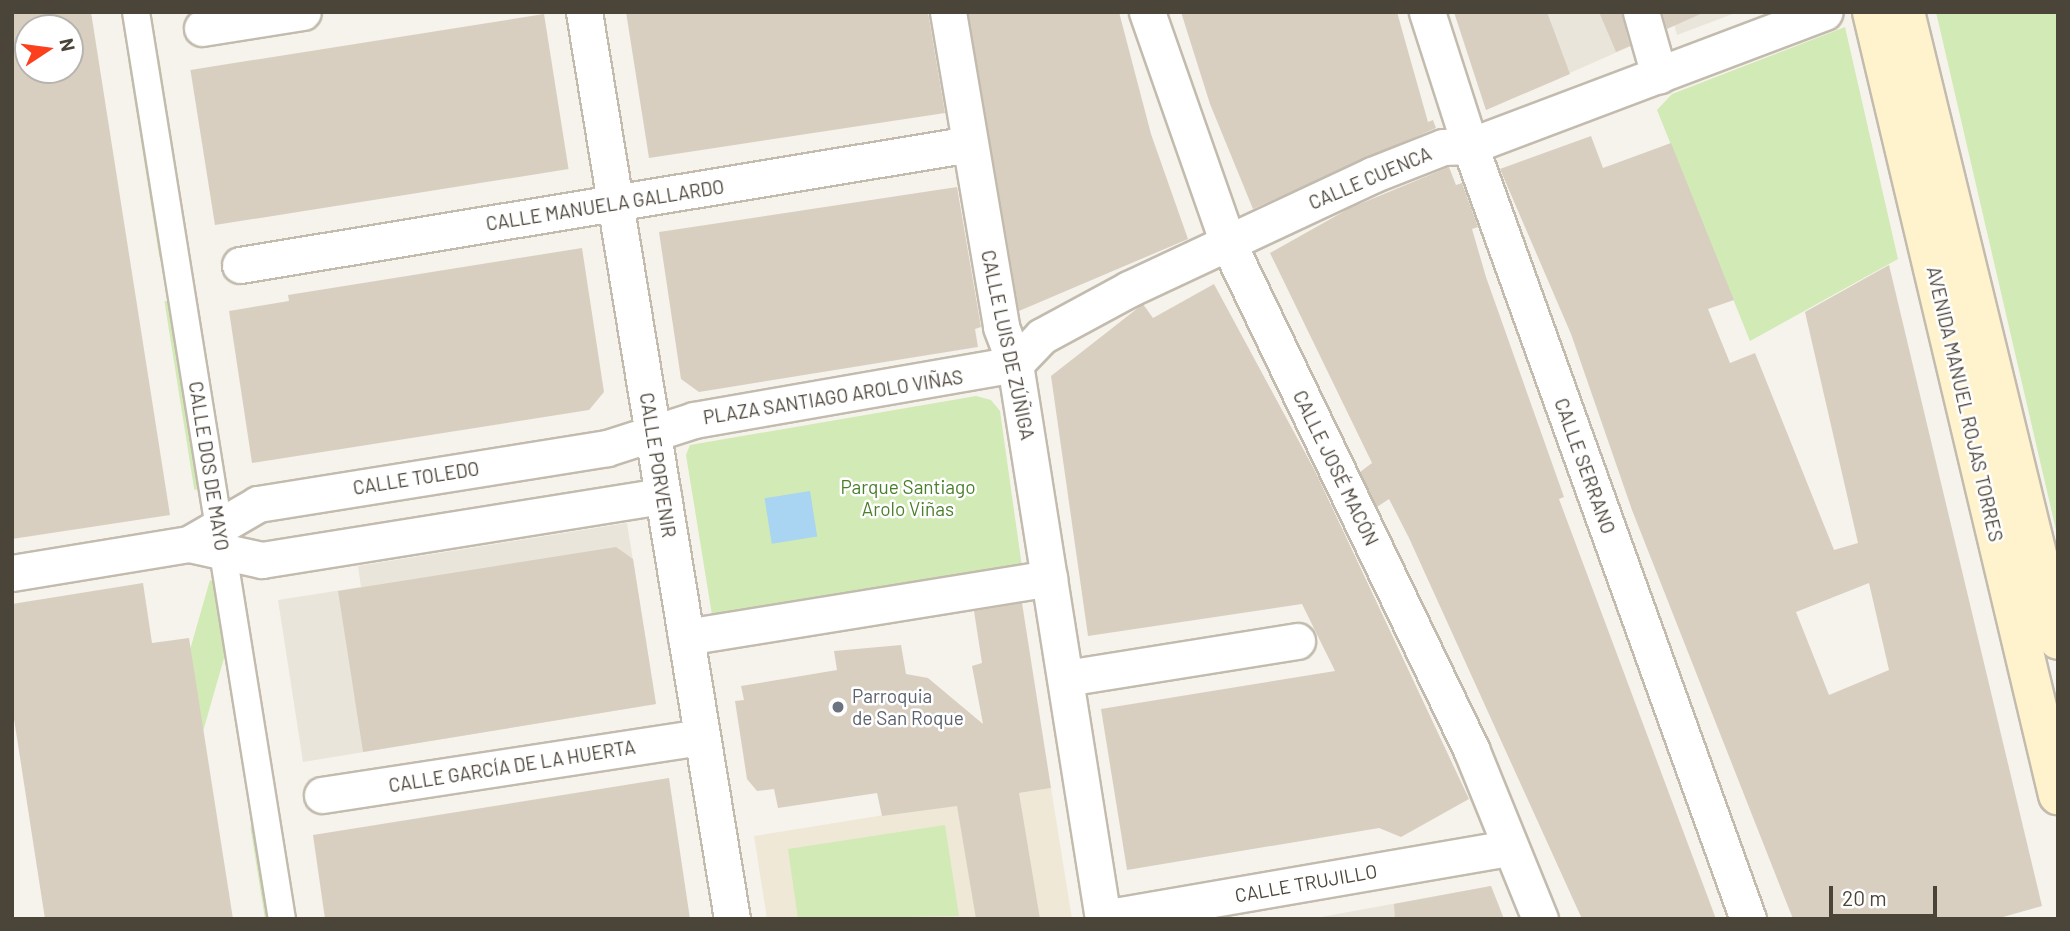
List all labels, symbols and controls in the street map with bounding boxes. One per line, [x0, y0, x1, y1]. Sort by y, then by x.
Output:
north arrow [14, 14, 84, 84]
text: N [55, 36, 81, 53]
street label: CALLE CUENCA [1305, 142, 1435, 214]
street label: CALLE MANUELA GALLARDO [484, 175, 726, 235]
street label: CALLE LUIS DE ZÚÑIGA [977, 248, 1039, 442]
street label: AVENIDA MANUEL ROJAS TORRES [1922, 264, 2008, 544]
street label: PLAZA SANTIAGO AROLO VIÑAS [702, 365, 964, 429]
street label: CALLE DOS DE MAYO [184, 380, 234, 552]
street label: CALLE JOSÉ MACÓN [1289, 387, 1383, 549]
street label: CALLE PORVENIR [635, 391, 681, 539]
street label: CALLE SERRANO [1550, 395, 1620, 537]
street label: CALLE TOLEDO [351, 457, 481, 499]
park label: Parque Santiago Arolo Viñas [840, 476, 976, 520]
place label: Parroquia de San Roque [852, 685, 964, 729]
marker: Parroquia de San Roque [830, 699, 846, 715]
street label: CALLE GARCÍA DE LA HUERTA [387, 735, 637, 797]
street label: CALLE TRUJILLO [1233, 859, 1379, 907]
scale bar [1832, 872, 1940, 916]
text: 20 m [1842, 885, 1887, 910]

